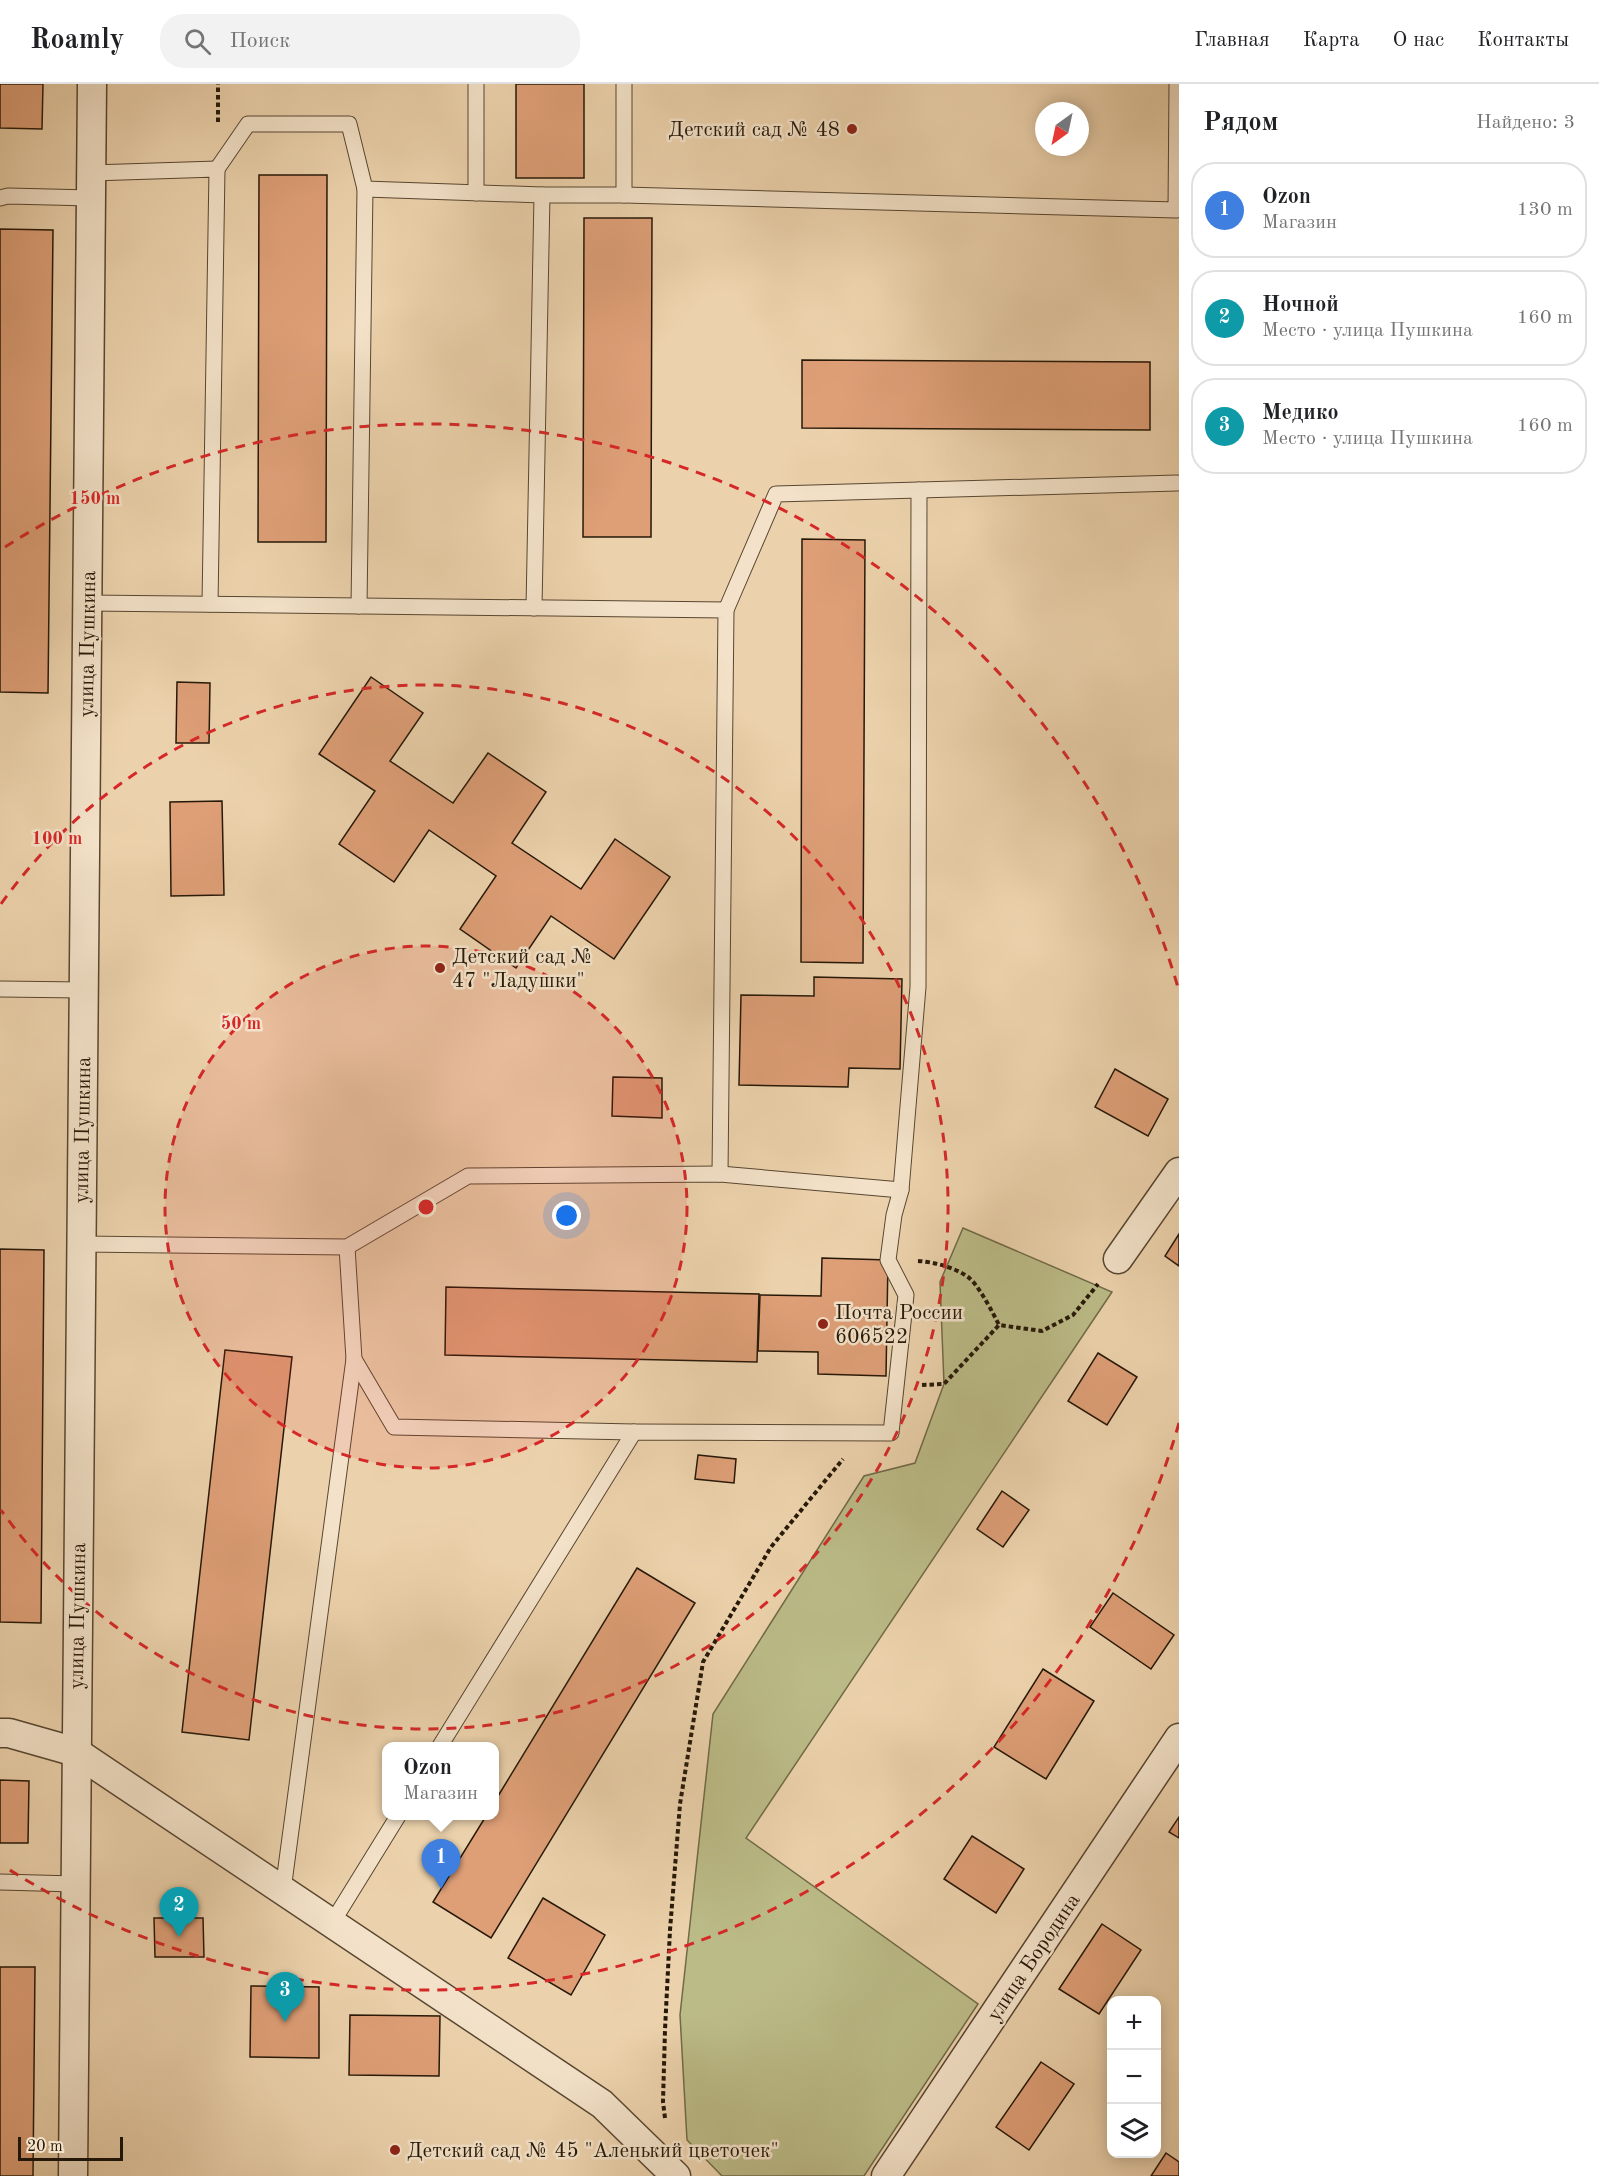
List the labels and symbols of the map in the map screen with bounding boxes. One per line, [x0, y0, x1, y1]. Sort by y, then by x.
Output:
north arrow [1035, 102, 1089, 156]
place label: Детский сад № 48 [668, 120, 840, 141]
marker: Детский сад № 48 [845, 122, 859, 136]
text: 150 m [70, 490, 120, 508]
street label: улица Пушкина [77, 570, 100, 718]
text: 100 m [32, 830, 82, 848]
place label: Детский сад № 47 "Ладушки" [452, 947, 593, 992]
marker: Детский сад № 47 "Ладушки" [433, 961, 447, 975]
text: 50 m [221, 1015, 261, 1033]
street label: улица Пушкина [72, 1056, 95, 1204]
centre of rings [416, 1197, 436, 1217]
your location [552, 1201, 581, 1230]
place label: Почта России 606522 [835, 1303, 963, 1348]
marker: Почта России 606522 [816, 1317, 830, 1331]
street label: улица Пушкина [67, 1542, 90, 1690]
pin: 1 [422, 1840, 460, 1889]
pin: 2 [160, 1888, 198, 1937]
street label: улица Бородина [984, 1890, 1085, 2025]
pin: 3 [266, 1972, 304, 2022]
scale bar [18, 2134, 123, 2162]
place label: Детский сад № 45 "Аленький цветочек" [407, 2141, 779, 2162]
marker: Детский сад № 45 "Аленький цветочек" [388, 2143, 402, 2157]

